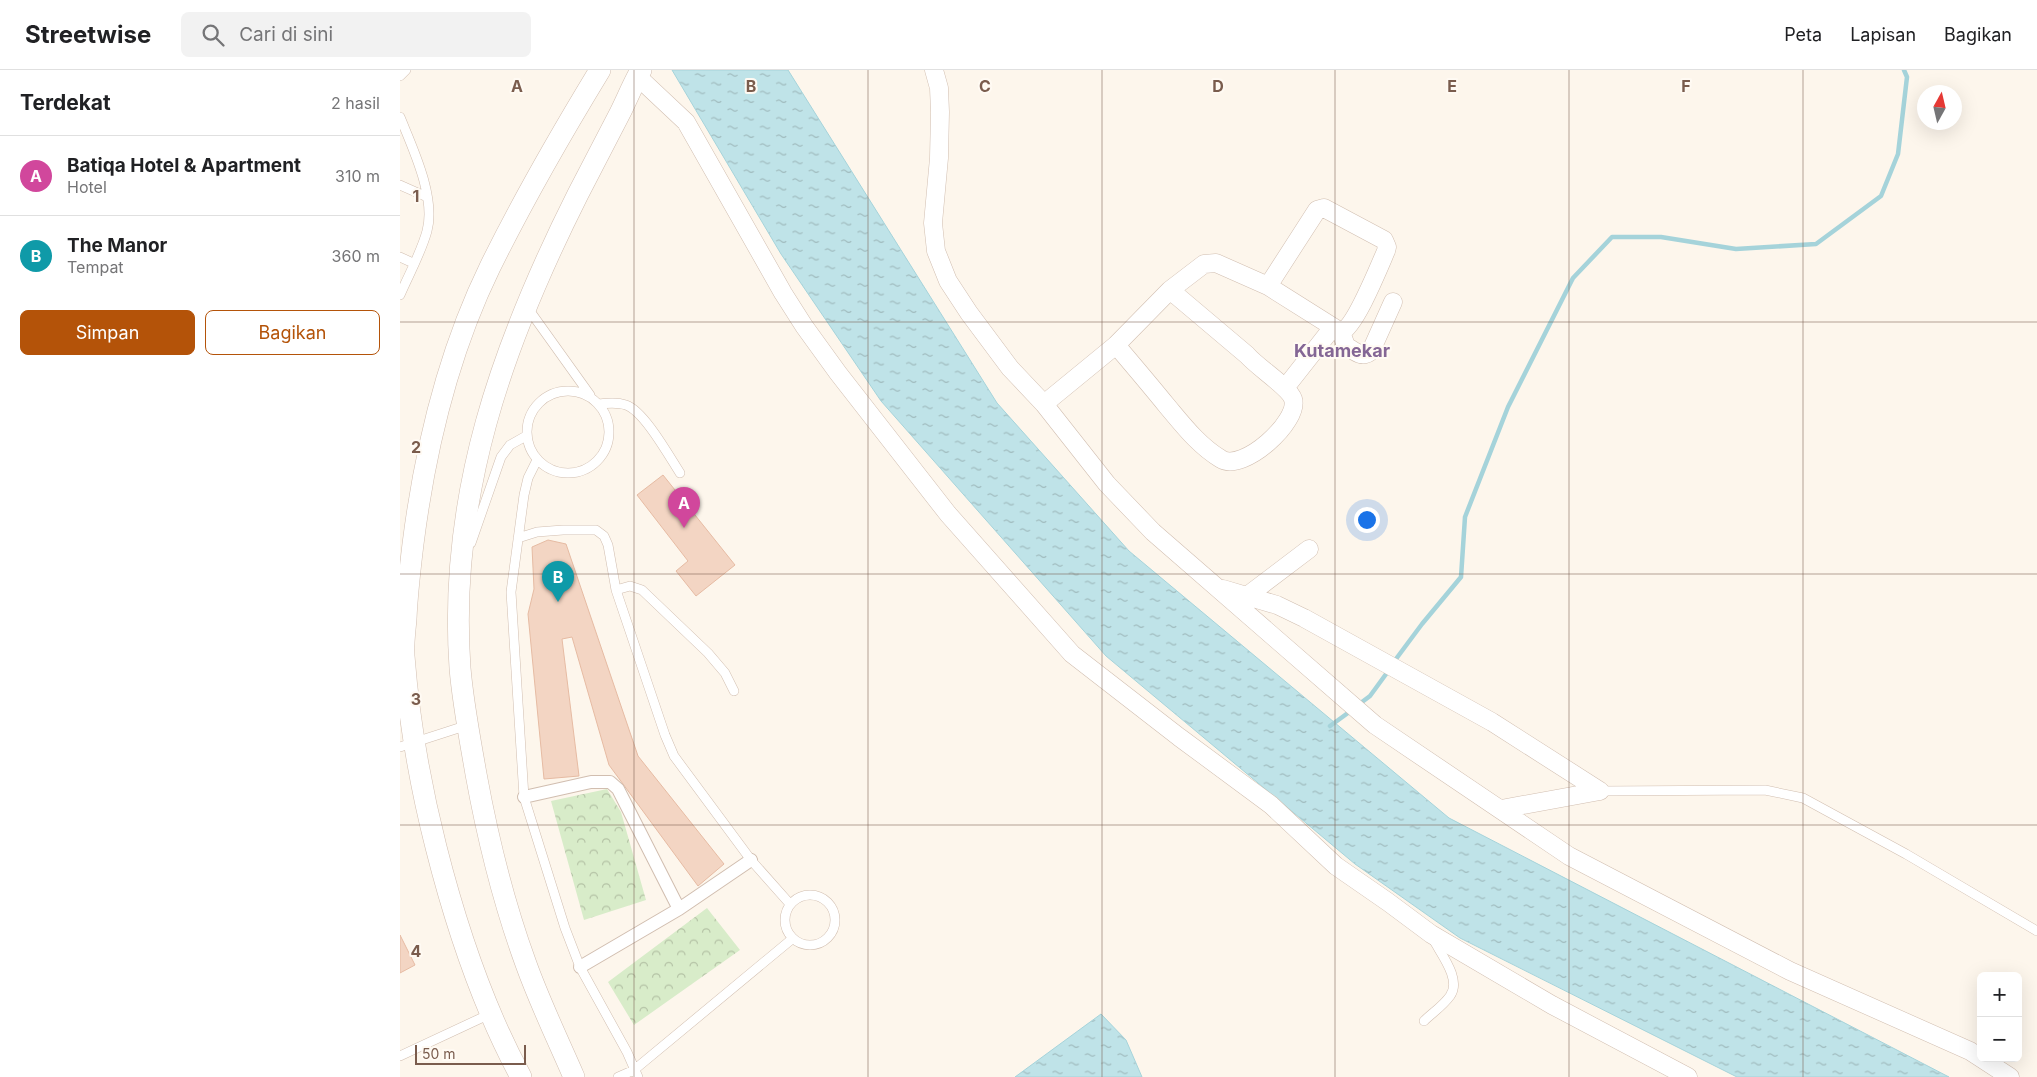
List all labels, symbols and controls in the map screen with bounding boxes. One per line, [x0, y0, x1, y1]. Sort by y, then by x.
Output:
search box [181, 12, 531, 57]
text: Streetwise [25, 20, 151, 49]
icon: search [199, 21, 227, 49]
text: Cari di sini [239, 23, 333, 46]
text: Peta [1784, 24, 1822, 45]
text: Lapisan [1850, 24, 1916, 45]
text: Bagikan [1944, 24, 2012, 45]
text: A [511, 76, 523, 96]
text: B [746, 76, 756, 96]
text: C [979, 76, 991, 96]
text: D [1212, 76, 1224, 96]
text: E [1447, 76, 1457, 96]
text: F [1681, 76, 1691, 96]
north arrow [1917, 85, 1962, 130]
text: Terdekat [20, 90, 111, 115]
text: 2 hasil [331, 93, 380, 113]
text: Batiqa Hotel & Apartment [67, 154, 301, 177]
text: A [30, 166, 42, 186]
text: 310 m [335, 166, 380, 186]
text: Hotel [67, 177, 107, 197]
text: 1 [413, 186, 419, 206]
text: The Manor [67, 234, 167, 257]
text: B [31, 246, 41, 266]
text: 360 m [332, 246, 380, 266]
text: Tempat [67, 257, 124, 277]
button: Simpan [20, 310, 195, 355]
button: Bagikan [205, 310, 380, 355]
district label: Kutamekar [1294, 340, 1390, 361]
text: 2 [411, 437, 421, 457]
pin: A [668, 487, 700, 528]
your location [1354, 507, 1380, 533]
pin: B [542, 561, 574, 602]
text: 3 [411, 689, 421, 709]
text: 4 [411, 941, 422, 961]
map controls [1977, 972, 2022, 1062]
button: + [1977, 972, 2022, 1017]
button: − [1977, 1017, 2022, 1062]
scale bar [415, 1042, 526, 1065]
text: 50 m [422, 1045, 456, 1062]

